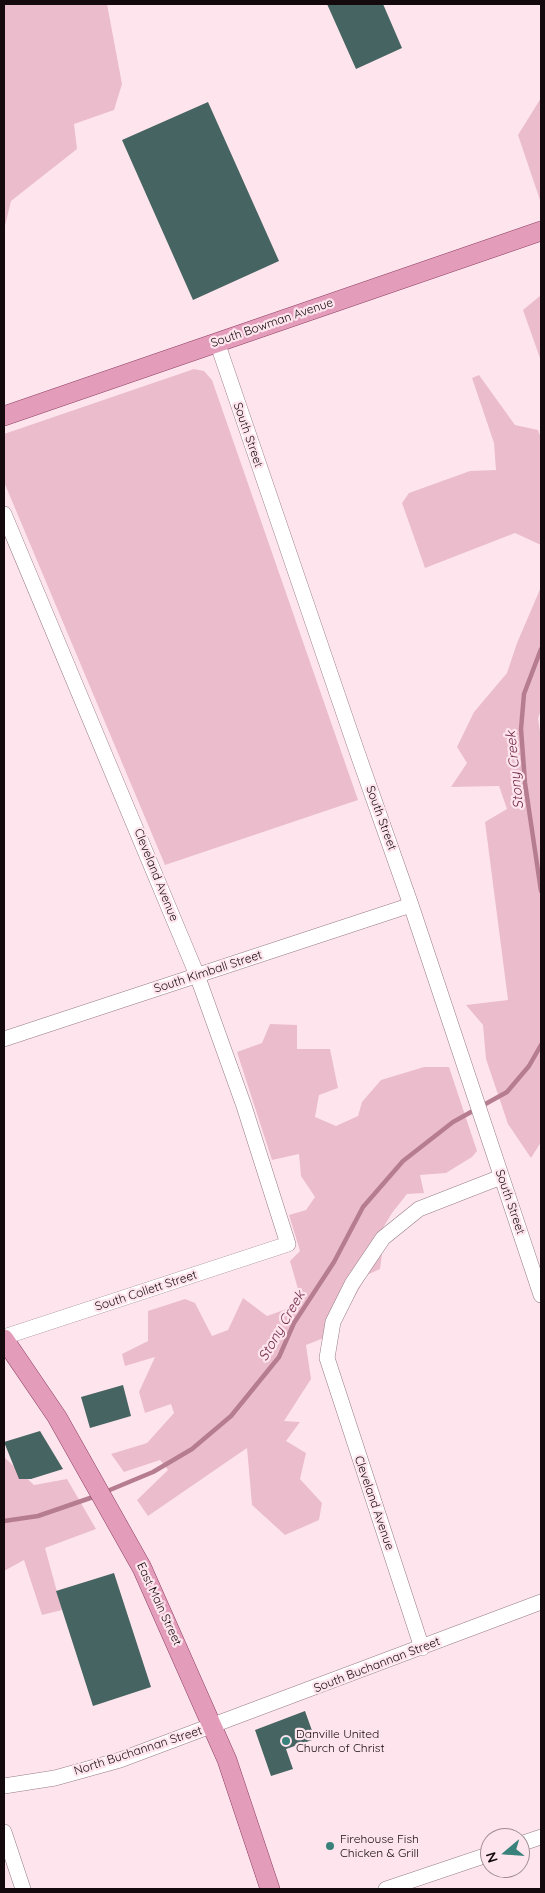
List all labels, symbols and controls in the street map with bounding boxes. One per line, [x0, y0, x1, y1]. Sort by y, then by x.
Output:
street label: South Bowman Avenue [209, 295, 335, 351]
street label: South Street [230, 401, 266, 469]
water label: Stony Creek [503, 730, 527, 810]
street label: South Street [363, 784, 399, 852]
street label: Cleveland Avenue [131, 826, 181, 924]
street label: South Kimball Street [152, 948, 264, 996]
street label: South Street [492, 1168, 528, 1236]
street label: South Collett Street [93, 1268, 199, 1314]
water label: Stony Creek [255, 1288, 309, 1364]
street label: Cleveland Avenue [351, 1454, 397, 1552]
street label: East Main Street [133, 1560, 185, 1648]
street label: South Buchannan Street [312, 1634, 442, 1696]
street label: North Buchannan Street [72, 1723, 204, 1779]
place label: Danville United Church of Christ [296, 1727, 385, 1755]
marker: Danville United Church of Christ [280, 1735, 292, 1747]
north arrow [480, 1828, 530, 1878]
place label: Firehouse Fish Chicken & Grill [340, 1832, 419, 1860]
marker: Firehouse Fish Chicken & Grill [324, 1840, 336, 1852]
text: N [482, 1850, 502, 1865]

